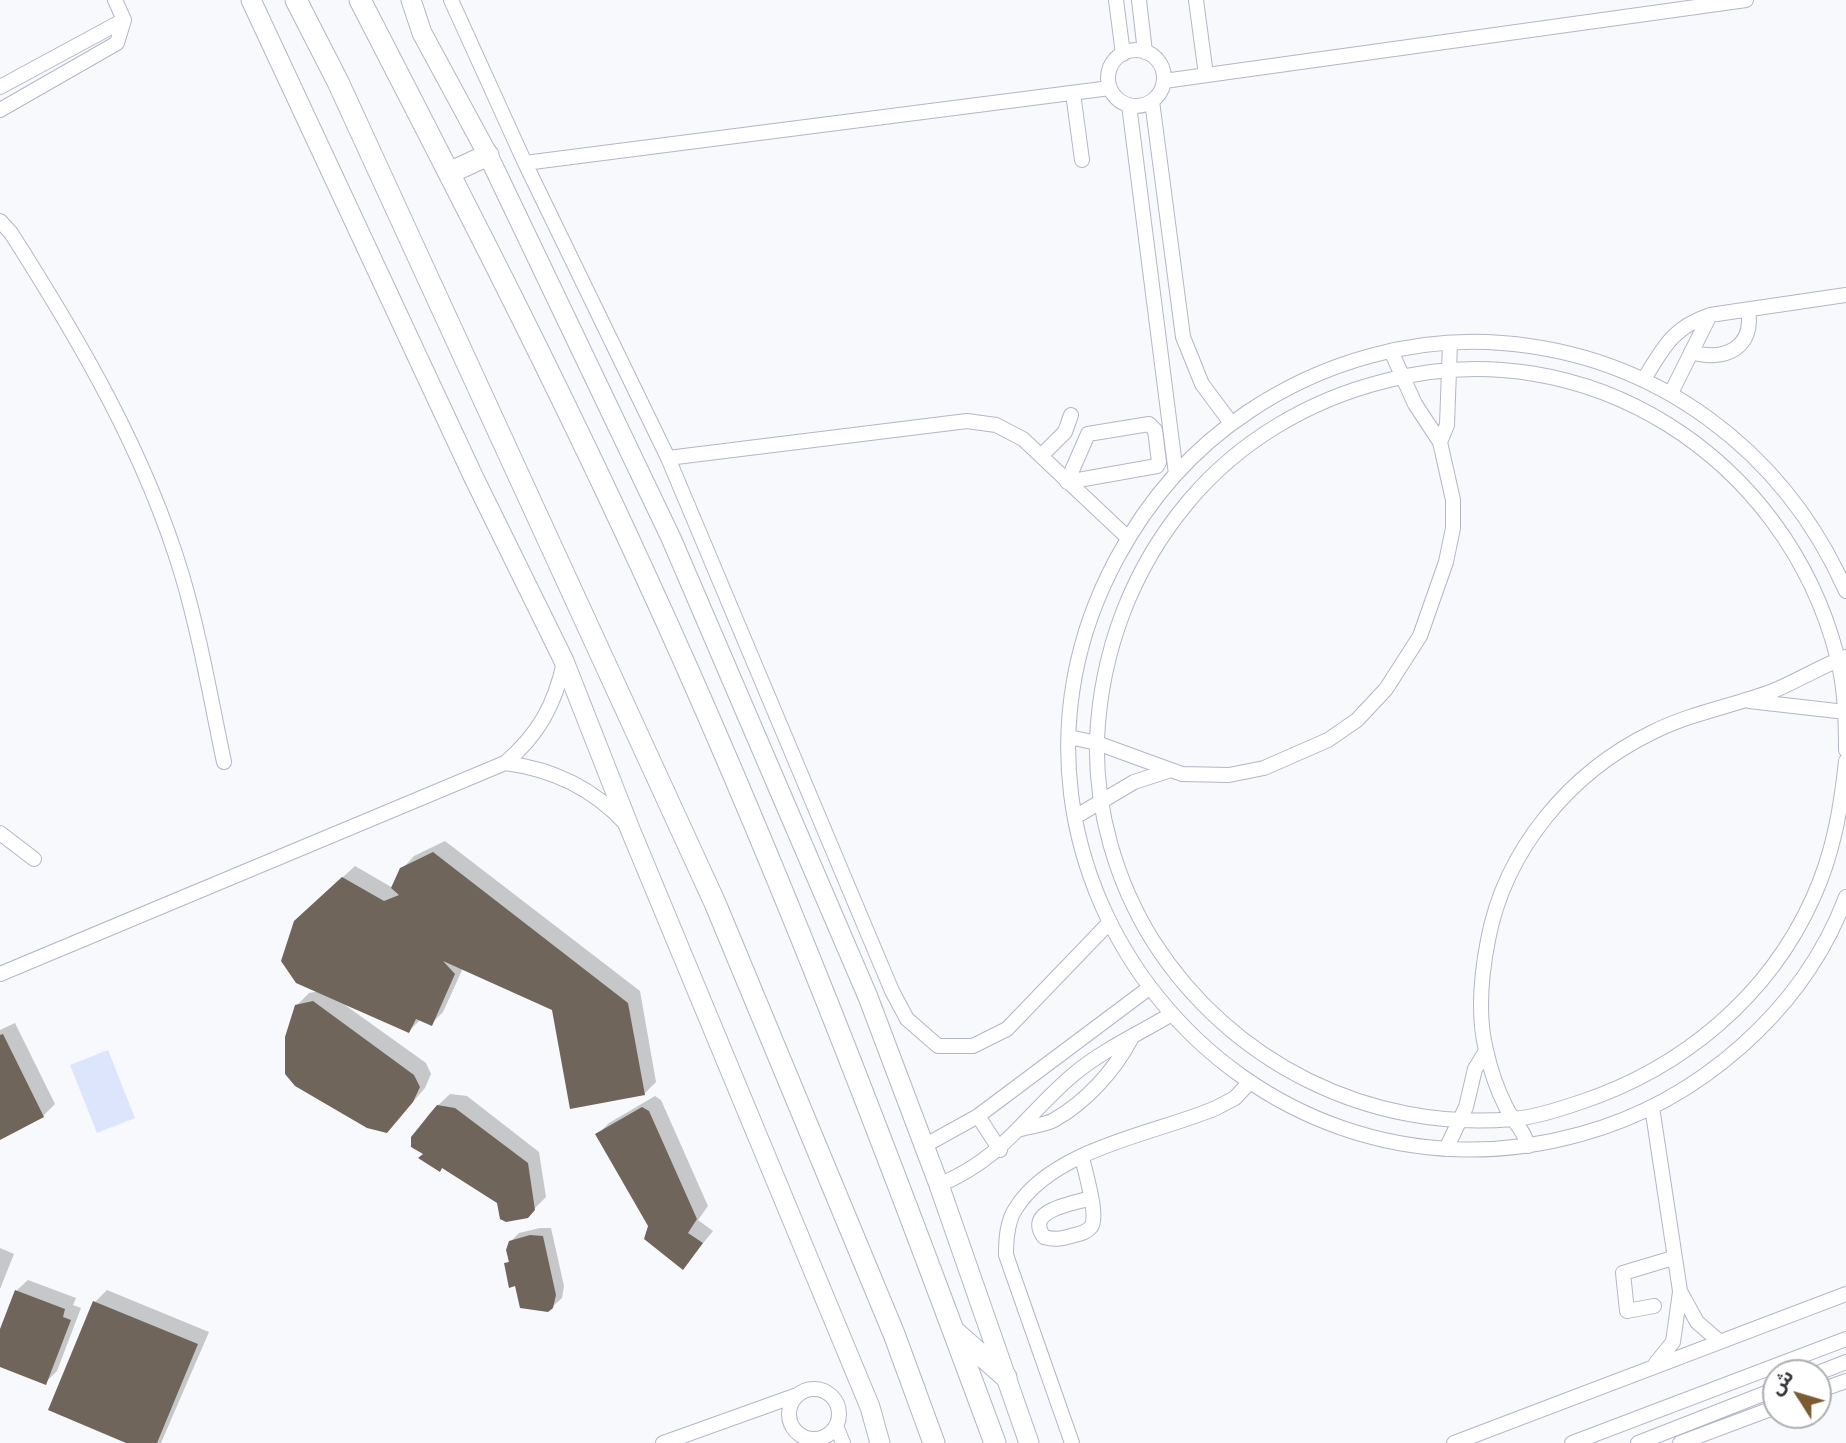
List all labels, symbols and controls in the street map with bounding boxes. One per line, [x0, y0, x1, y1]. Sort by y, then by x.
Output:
north arrow [1762, 1359, 1832, 1429]
text: ش [1764, 1364, 1800, 1401]

